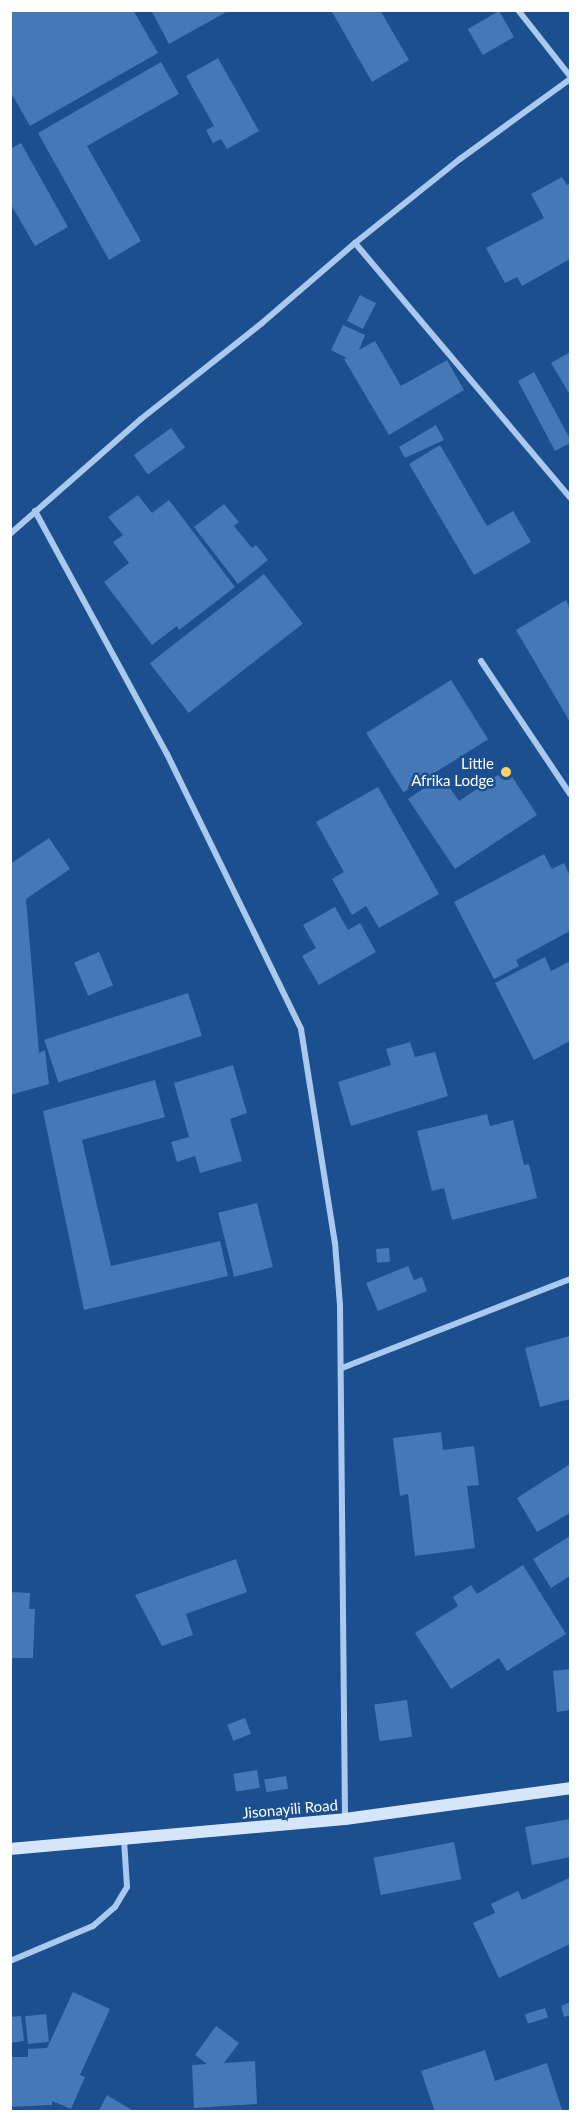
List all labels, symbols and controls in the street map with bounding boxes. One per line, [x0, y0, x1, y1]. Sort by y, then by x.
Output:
place label: Little Afrika Lodge [411, 754, 494, 789]
marker: Little Afrika Lodge [499, 765, 513, 779]
street label: Jisonayili Road [241, 1796, 339, 1822]

